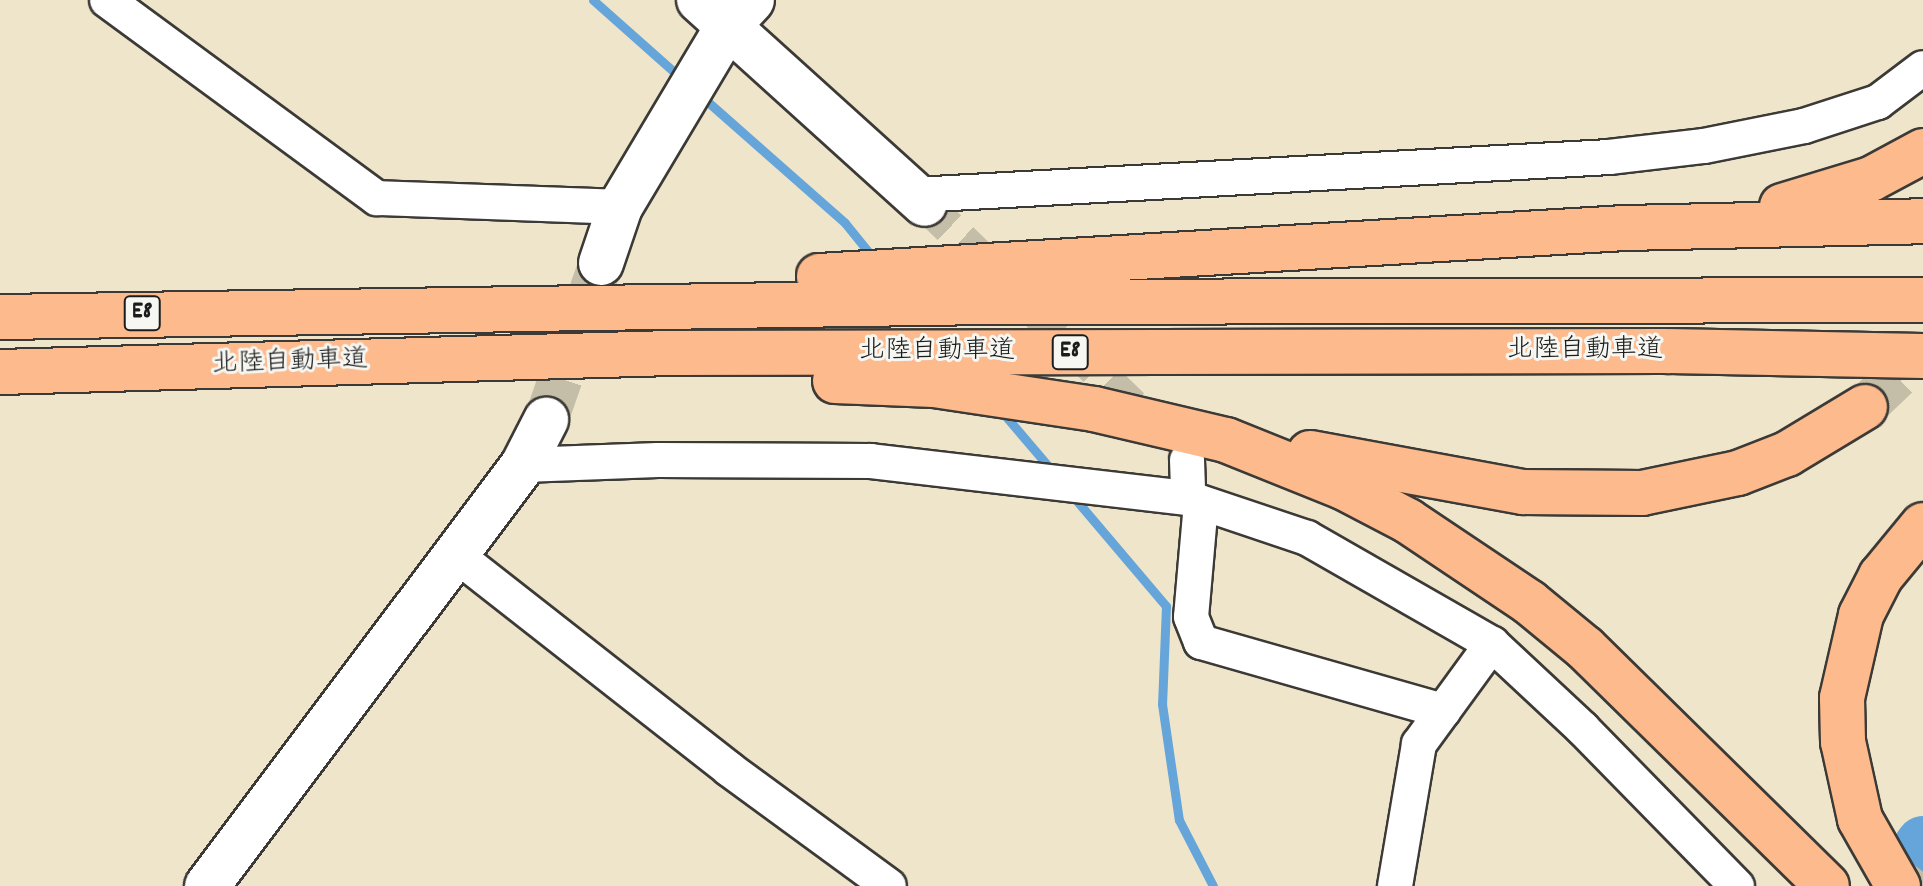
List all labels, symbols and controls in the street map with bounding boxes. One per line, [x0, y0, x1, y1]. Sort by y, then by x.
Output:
road number: E8 [122, 293, 162, 333]
road number: E8 [1050, 332, 1090, 372]
street label: 北陸自動車道 [1507, 335, 1663, 367]
street label: 北陸自動車道 [859, 336, 1015, 368]
street label: 北陸自動車道 [212, 345, 368, 381]

